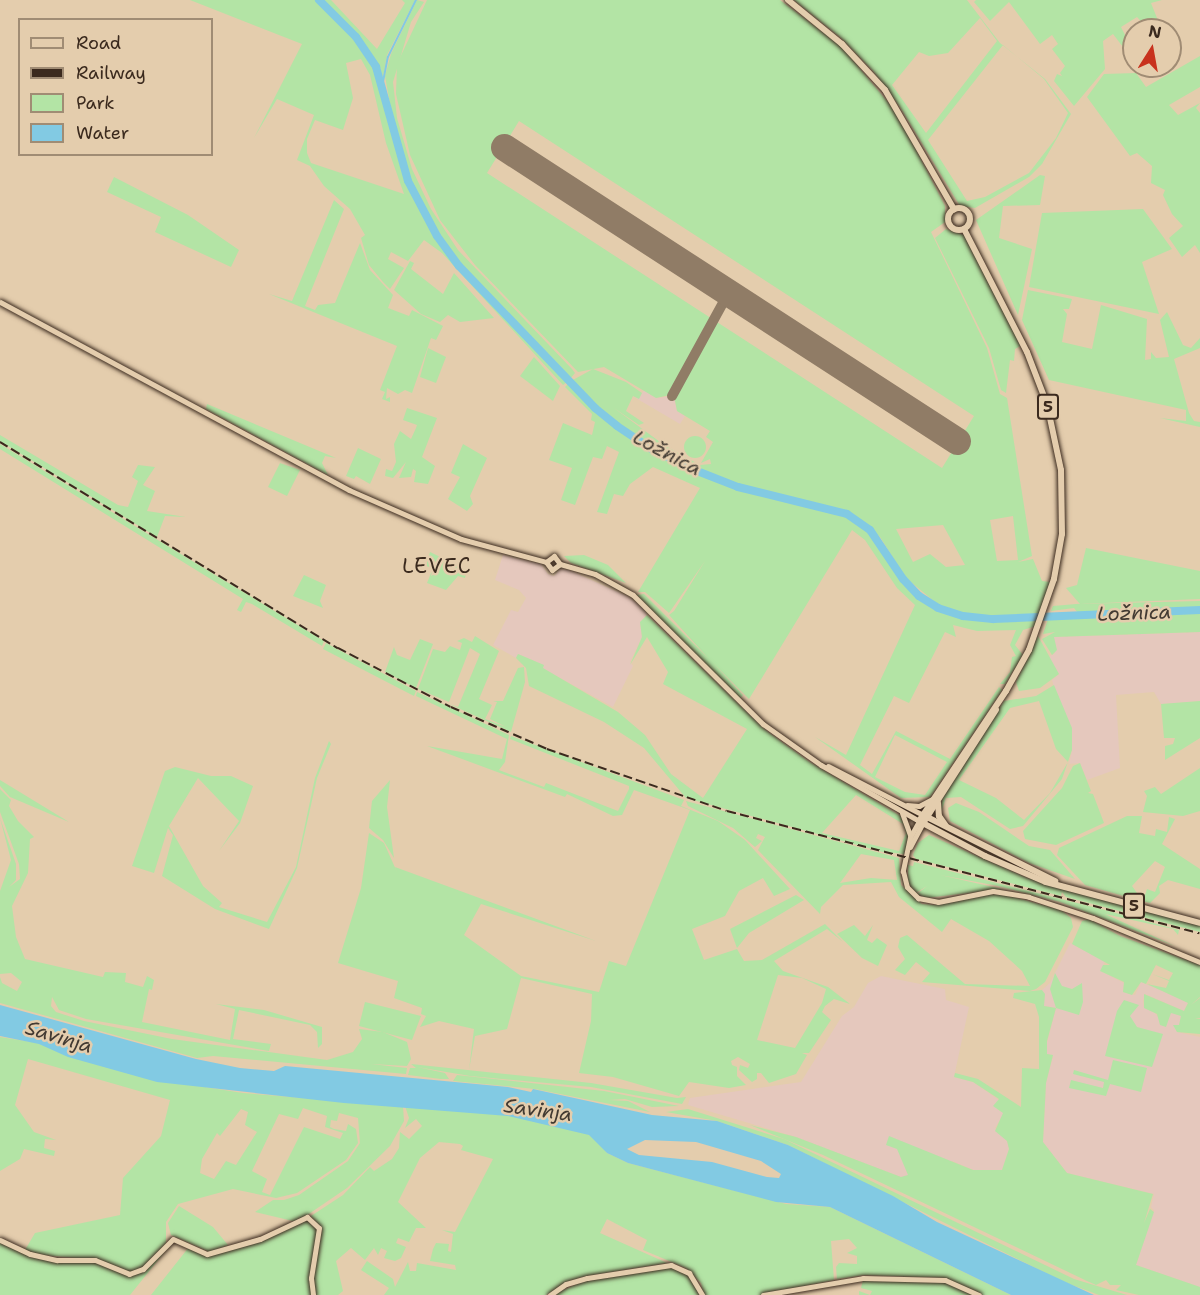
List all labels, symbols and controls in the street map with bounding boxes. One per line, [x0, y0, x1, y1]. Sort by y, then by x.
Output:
legend [18, 18, 213, 156]
north arrow [1122, 18, 1182, 78]
text: N [1147, 20, 1163, 43]
text: Road [76, 31, 121, 55]
text: Railway [76, 61, 146, 85]
text: Park [76, 91, 115, 115]
text: Water [76, 121, 129, 145]
road number: 5 [1036, 394, 1060, 420]
water label: Ložnica [629, 425, 705, 481]
district label: LEVEC [402, 553, 472, 579]
water label: Ložnica [1097, 600, 1171, 626]
road number: 5 [1122, 893, 1146, 919]
water label: Savinja [23, 1015, 95, 1059]
water label: Savinja [502, 1093, 574, 1127]

